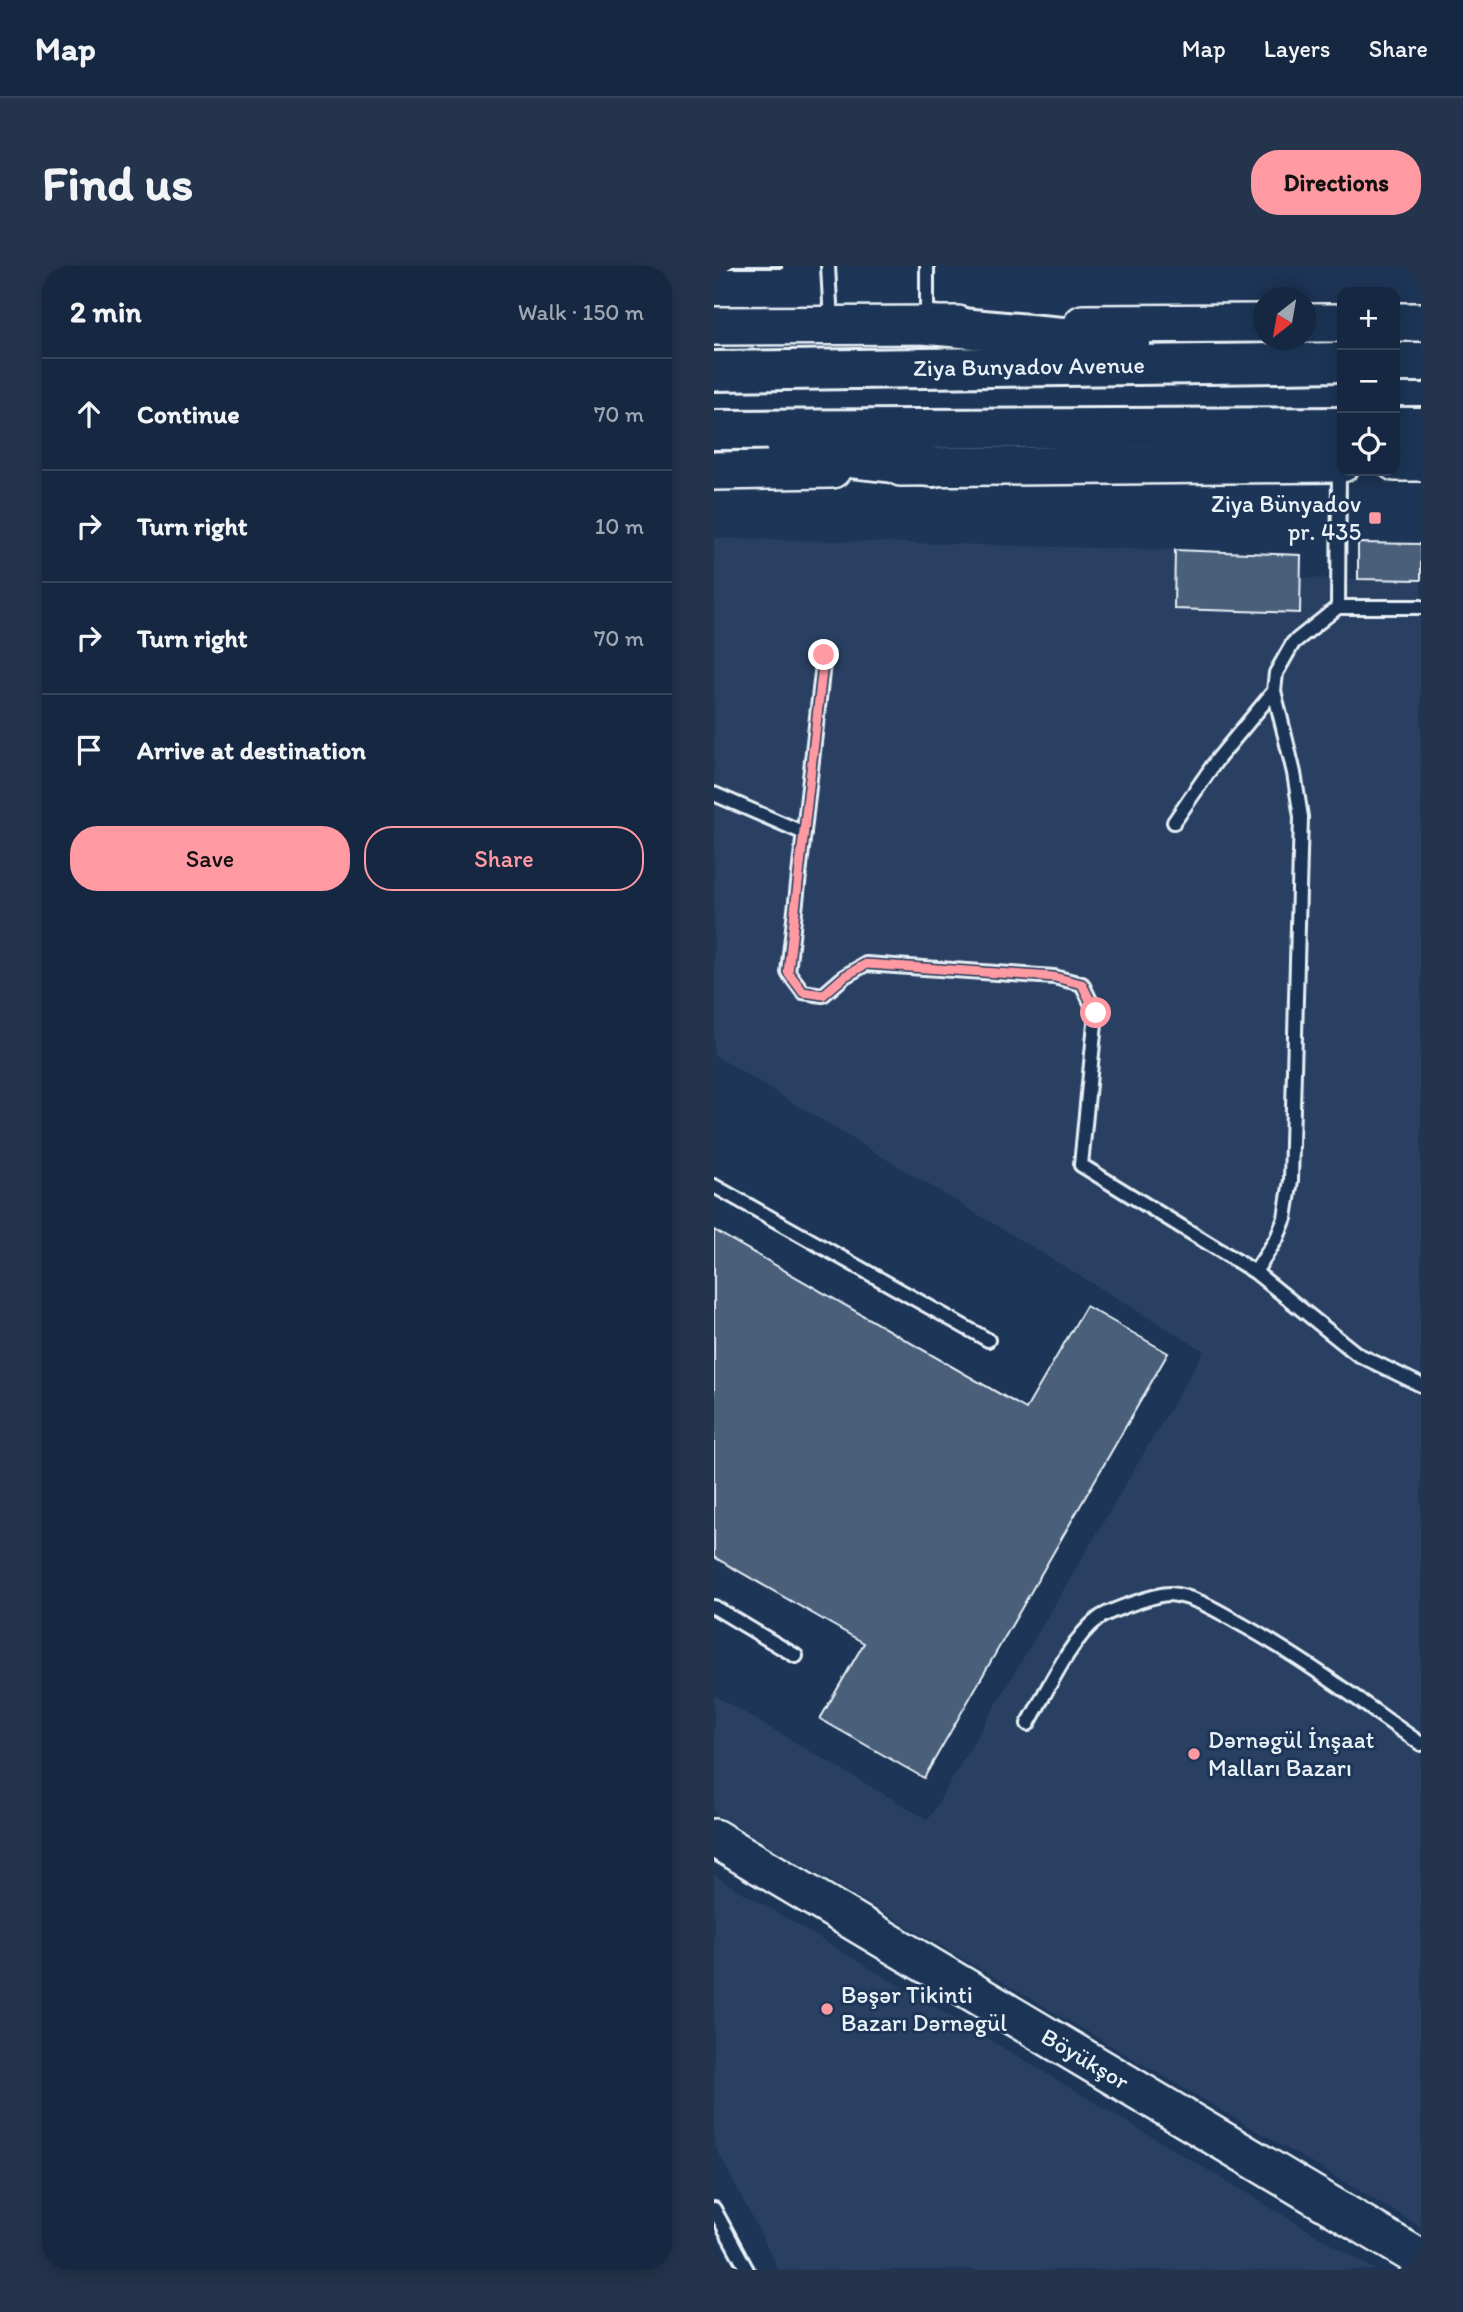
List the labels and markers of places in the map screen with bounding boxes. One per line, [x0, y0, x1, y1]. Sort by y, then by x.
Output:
place label: Ziya Bünyadov pr. 435 [1211, 489, 1361, 546]
marker: Ziya Bünyadov pr. 435 [1367, 510, 1383, 526]
place label: Dərnəgül İnşaat Malları Bazarı [1208, 1725, 1375, 1782]
marker: Dərnəgül İnşaat Malları Bazarı [1186, 1746, 1202, 1762]
place label: Bəşər Tikinti Bazarı Dərnəgül [841, 1980, 1007, 2037]
marker: Bəşər Tikinti Bazarı Dərnəgül [819, 2001, 835, 2017]

